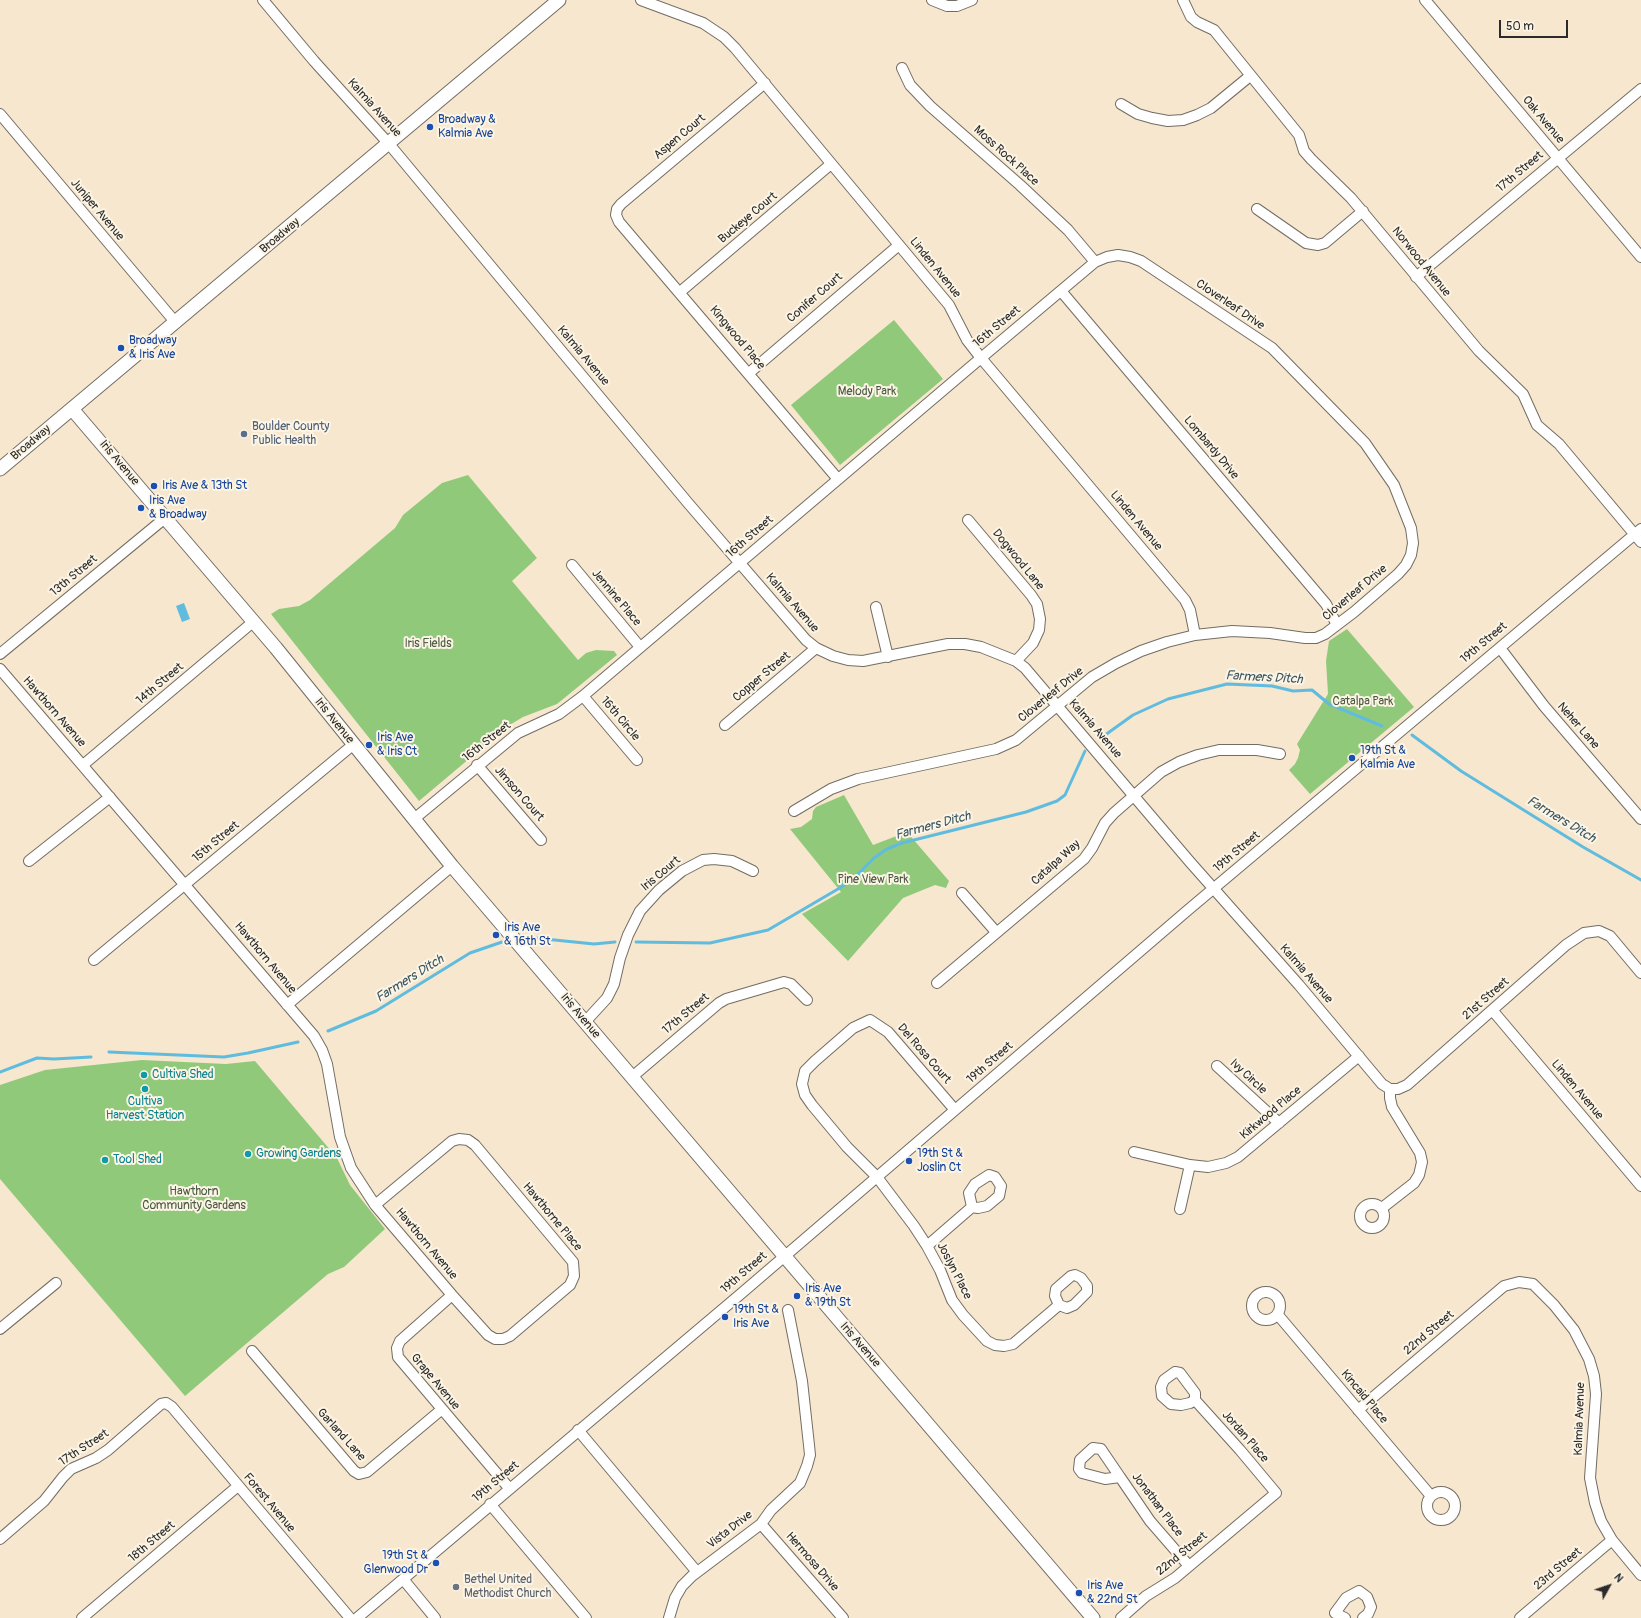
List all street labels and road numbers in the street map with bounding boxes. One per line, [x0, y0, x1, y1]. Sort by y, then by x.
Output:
street label: Kalmia Avenue [344, 76, 404, 140]
street label: Oak Avenue [1519, 93, 1567, 147]
street label: Aspen Court [651, 111, 709, 163]
street label: Moss Rock Place [970, 123, 1042, 189]
street label: 17th Street [1494, 148, 1546, 196]
street label: Juniper Avenue [67, 176, 127, 244]
street label: Buckeye Court [716, 189, 780, 247]
street label: Broadway [257, 215, 303, 257]
street label: Norwood Avenue [1389, 224, 1453, 300]
street label: Linden Avenue [906, 235, 964, 301]
street label: Conifer Court [784, 270, 846, 326]
street label: Cloverleaf Drive [1193, 277, 1267, 333]
street label: Kingwood Place [706, 303, 768, 373]
street label: 16th Street [970, 303, 1024, 351]
street label: Kalmia Avenue [554, 323, 612, 389]
street label: Lombardy Drive [1180, 413, 1242, 483]
street label: Broadway [8, 422, 54, 464]
street label: Iris Avenue [96, 437, 142, 489]
street label: Linden Avenue [1107, 488, 1165, 554]
street label: 16th Street [724, 513, 776, 561]
street label: Dogwood Lane [989, 527, 1047, 593]
street label: 13th Street [48, 552, 100, 600]
street label: Cloverleaf Drive [1320, 562, 1390, 624]
street label: Jennine Place [588, 567, 644, 629]
street label: Kalmia Avenue [762, 571, 822, 635]
street label: 19th Street [1458, 619, 1510, 667]
street label: Copper Street [730, 649, 794, 705]
street label: 14th Street [133, 660, 187, 708]
street label: Cloverleaf Drive [1015, 664, 1087, 726]
street label: Hawthorn Avenue [19, 674, 89, 750]
street label: 16th Circle [597, 694, 643, 744]
street label: Iris Avenue [311, 695, 357, 747]
street label: Kalmia Avenue [1065, 697, 1125, 761]
street label: Neher Lane [1554, 700, 1602, 752]
street label: 16th Street [460, 719, 514, 765]
street label: Jimson Court [491, 764, 547, 824]
street label: 15th Street [190, 818, 242, 866]
street label: 19th Street [1211, 828, 1263, 876]
street label: Catalpa Way [1029, 837, 1083, 889]
street label: Iris Court [638, 853, 684, 895]
street label: Hawthorn Avenue [231, 919, 299, 997]
street label: Kalmia Avenue [1276, 942, 1336, 1006]
street label: 21st Street [1460, 975, 1512, 1023]
street label: Iris Avenue [557, 990, 603, 1042]
street label: 17th Street [660, 990, 712, 1038]
street label: Del Rosa Court [894, 1021, 954, 1087]
street label: 19th Street [964, 1039, 1016, 1087]
street label: Ivy Circle [1227, 1056, 1269, 1098]
street label: Linden Avenue [1548, 1057, 1606, 1123]
street label: Kirkwood Place [1238, 1083, 1304, 1143]
street label: Hawthorne Place [519, 1180, 585, 1254]
street label: Hawthorn Avenue [392, 1205, 460, 1283]
street label: Joslyn Place [934, 1240, 974, 1302]
street label: 19th Street [718, 1249, 770, 1297]
street label: 22nd Street [1401, 1308, 1457, 1358]
street label: Iris Avenue [837, 1320, 883, 1370]
street label: Grape Avenue [407, 1351, 463, 1413]
street label: Kincaid Place [1337, 1367, 1391, 1427]
street label: Kalmia Avenue [1572, 1382, 1588, 1456]
street label: Garland Lane [314, 1406, 368, 1464]
street label: Jordan Place [1219, 1408, 1271, 1466]
street label: 17th Street [56, 1427, 112, 1469]
street label: 19th Street [470, 1458, 522, 1506]
street label: Jonathan Place [1128, 1470, 1186, 1540]
street label: Forest Avenue [240, 1471, 298, 1535]
street label: Vista Drive [705, 1508, 755, 1552]
street label: 18th Street [126, 1518, 178, 1566]
street label: 22nd Street [1154, 1529, 1210, 1579]
street label: Hermosa Drive [782, 1530, 842, 1594]
street label: 23rd Street [1531, 1545, 1585, 1593]

